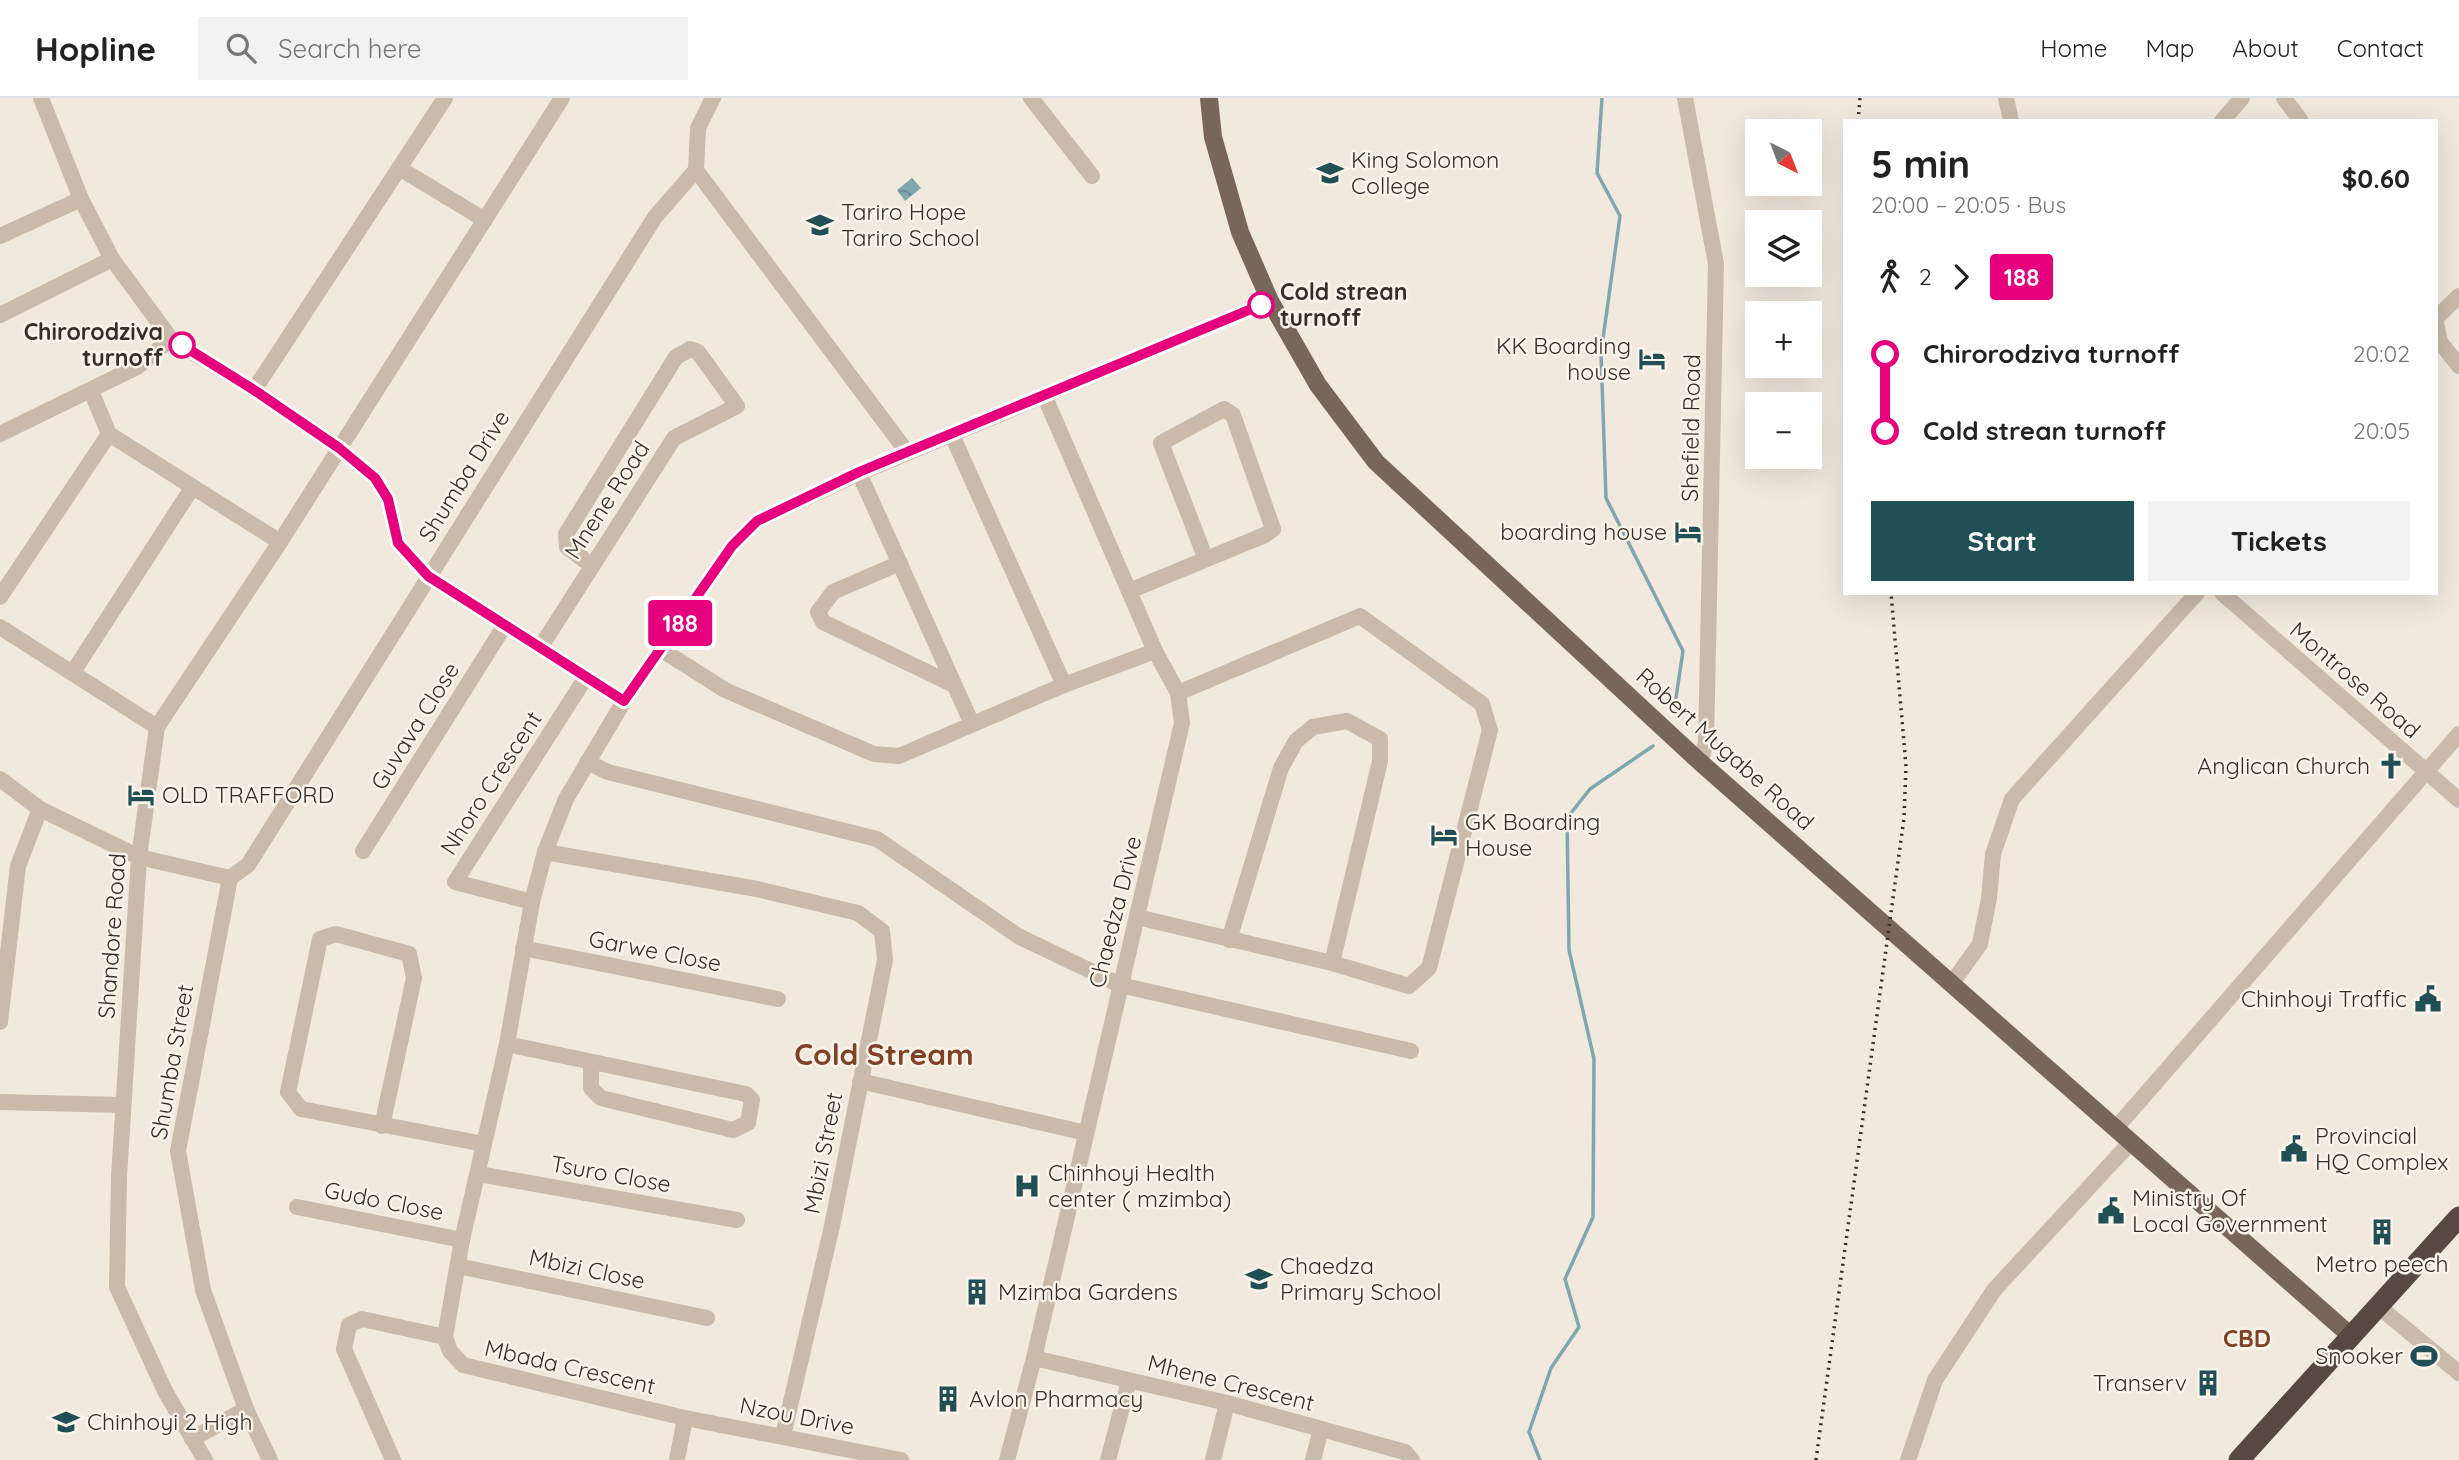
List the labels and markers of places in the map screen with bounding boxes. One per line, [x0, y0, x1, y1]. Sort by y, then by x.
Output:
place label: King Solomon College [1351, 145, 1499, 200]
school or university icon: King Solomon College [1315, 158, 1345, 188]
place label: Tariro Hope Tariro School [841, 197, 980, 252]
school or university icon: Tariro Hope Tariro School [805, 210, 835, 240]
place label: Cold strean turnoff [1280, 277, 1407, 332]
marker: Cold strean turnoff [1248, 292, 1274, 318]
place label: Chirorodziva turnoff [24, 317, 163, 372]
place label: KK Boarding house [1496, 331, 1631, 386]
marker: Chirorodziva turnoff [169, 332, 195, 358]
hotel icon: KK Boarding house [1637, 344, 1667, 374]
place label: boarding house [1500, 517, 1667, 546]
hotel icon: boarding house [1673, 517, 1703, 547]
place label: Anglican Church [2197, 751, 2370, 780]
church icon: Anglican Church [2376, 751, 2406, 781]
hotel icon: OLD TRAFFORD [126, 780, 156, 810]
place label: OLD TRAFFORD [162, 780, 334, 809]
place label: GK Boarding House [1465, 807, 1600, 862]
hotel icon: GK Boarding House [1429, 820, 1459, 850]
place label: Chinhoyi Traffic [2241, 984, 2407, 1013]
public building icon: Chinhoyi Traffic [2413, 984, 2443, 1014]
place label: Provincial HQ Complex [2315, 1121, 2449, 1176]
public building icon: Provincial HQ Complex [2279, 1134, 2309, 1164]
place label: Chinhoyi Health center ( mzimba) [1048, 1158, 1231, 1213]
hospital icon: Chinhoyi Health center ( mzimba) [1012, 1171, 1042, 1201]
place label: Ministry Of Local Government [2132, 1183, 2328, 1238]
public building icon: Ministry Of Local Government [2096, 1196, 2126, 1226]
building icon: Metro peech [2367, 1217, 2397, 1247]
place label: Metro peech [2315, 1249, 2449, 1278]
place label: Chaedza Primary School [1280, 1251, 1442, 1306]
school or university icon: Chaedza Primary School [1244, 1264, 1274, 1294]
building icon: Mzimba Gardens [962, 1277, 992, 1307]
place label: Mzimba Gardens [998, 1277, 1178, 1306]
place label: Snooker [2315, 1341, 2403, 1370]
sports icon: Snooker [2409, 1341, 2439, 1371]
place label: Transerv [2093, 1368, 2187, 1397]
building icon: Transerv [2193, 1368, 2223, 1398]
building icon: Avlon Pharmacy [933, 1384, 963, 1414]
place label: Avlon Pharmacy [969, 1384, 1143, 1413]
school or university icon: Chinhoyi 2 High [51, 1407, 81, 1437]
place label: Chinhoyi 2 High [87, 1407, 252, 1436]

